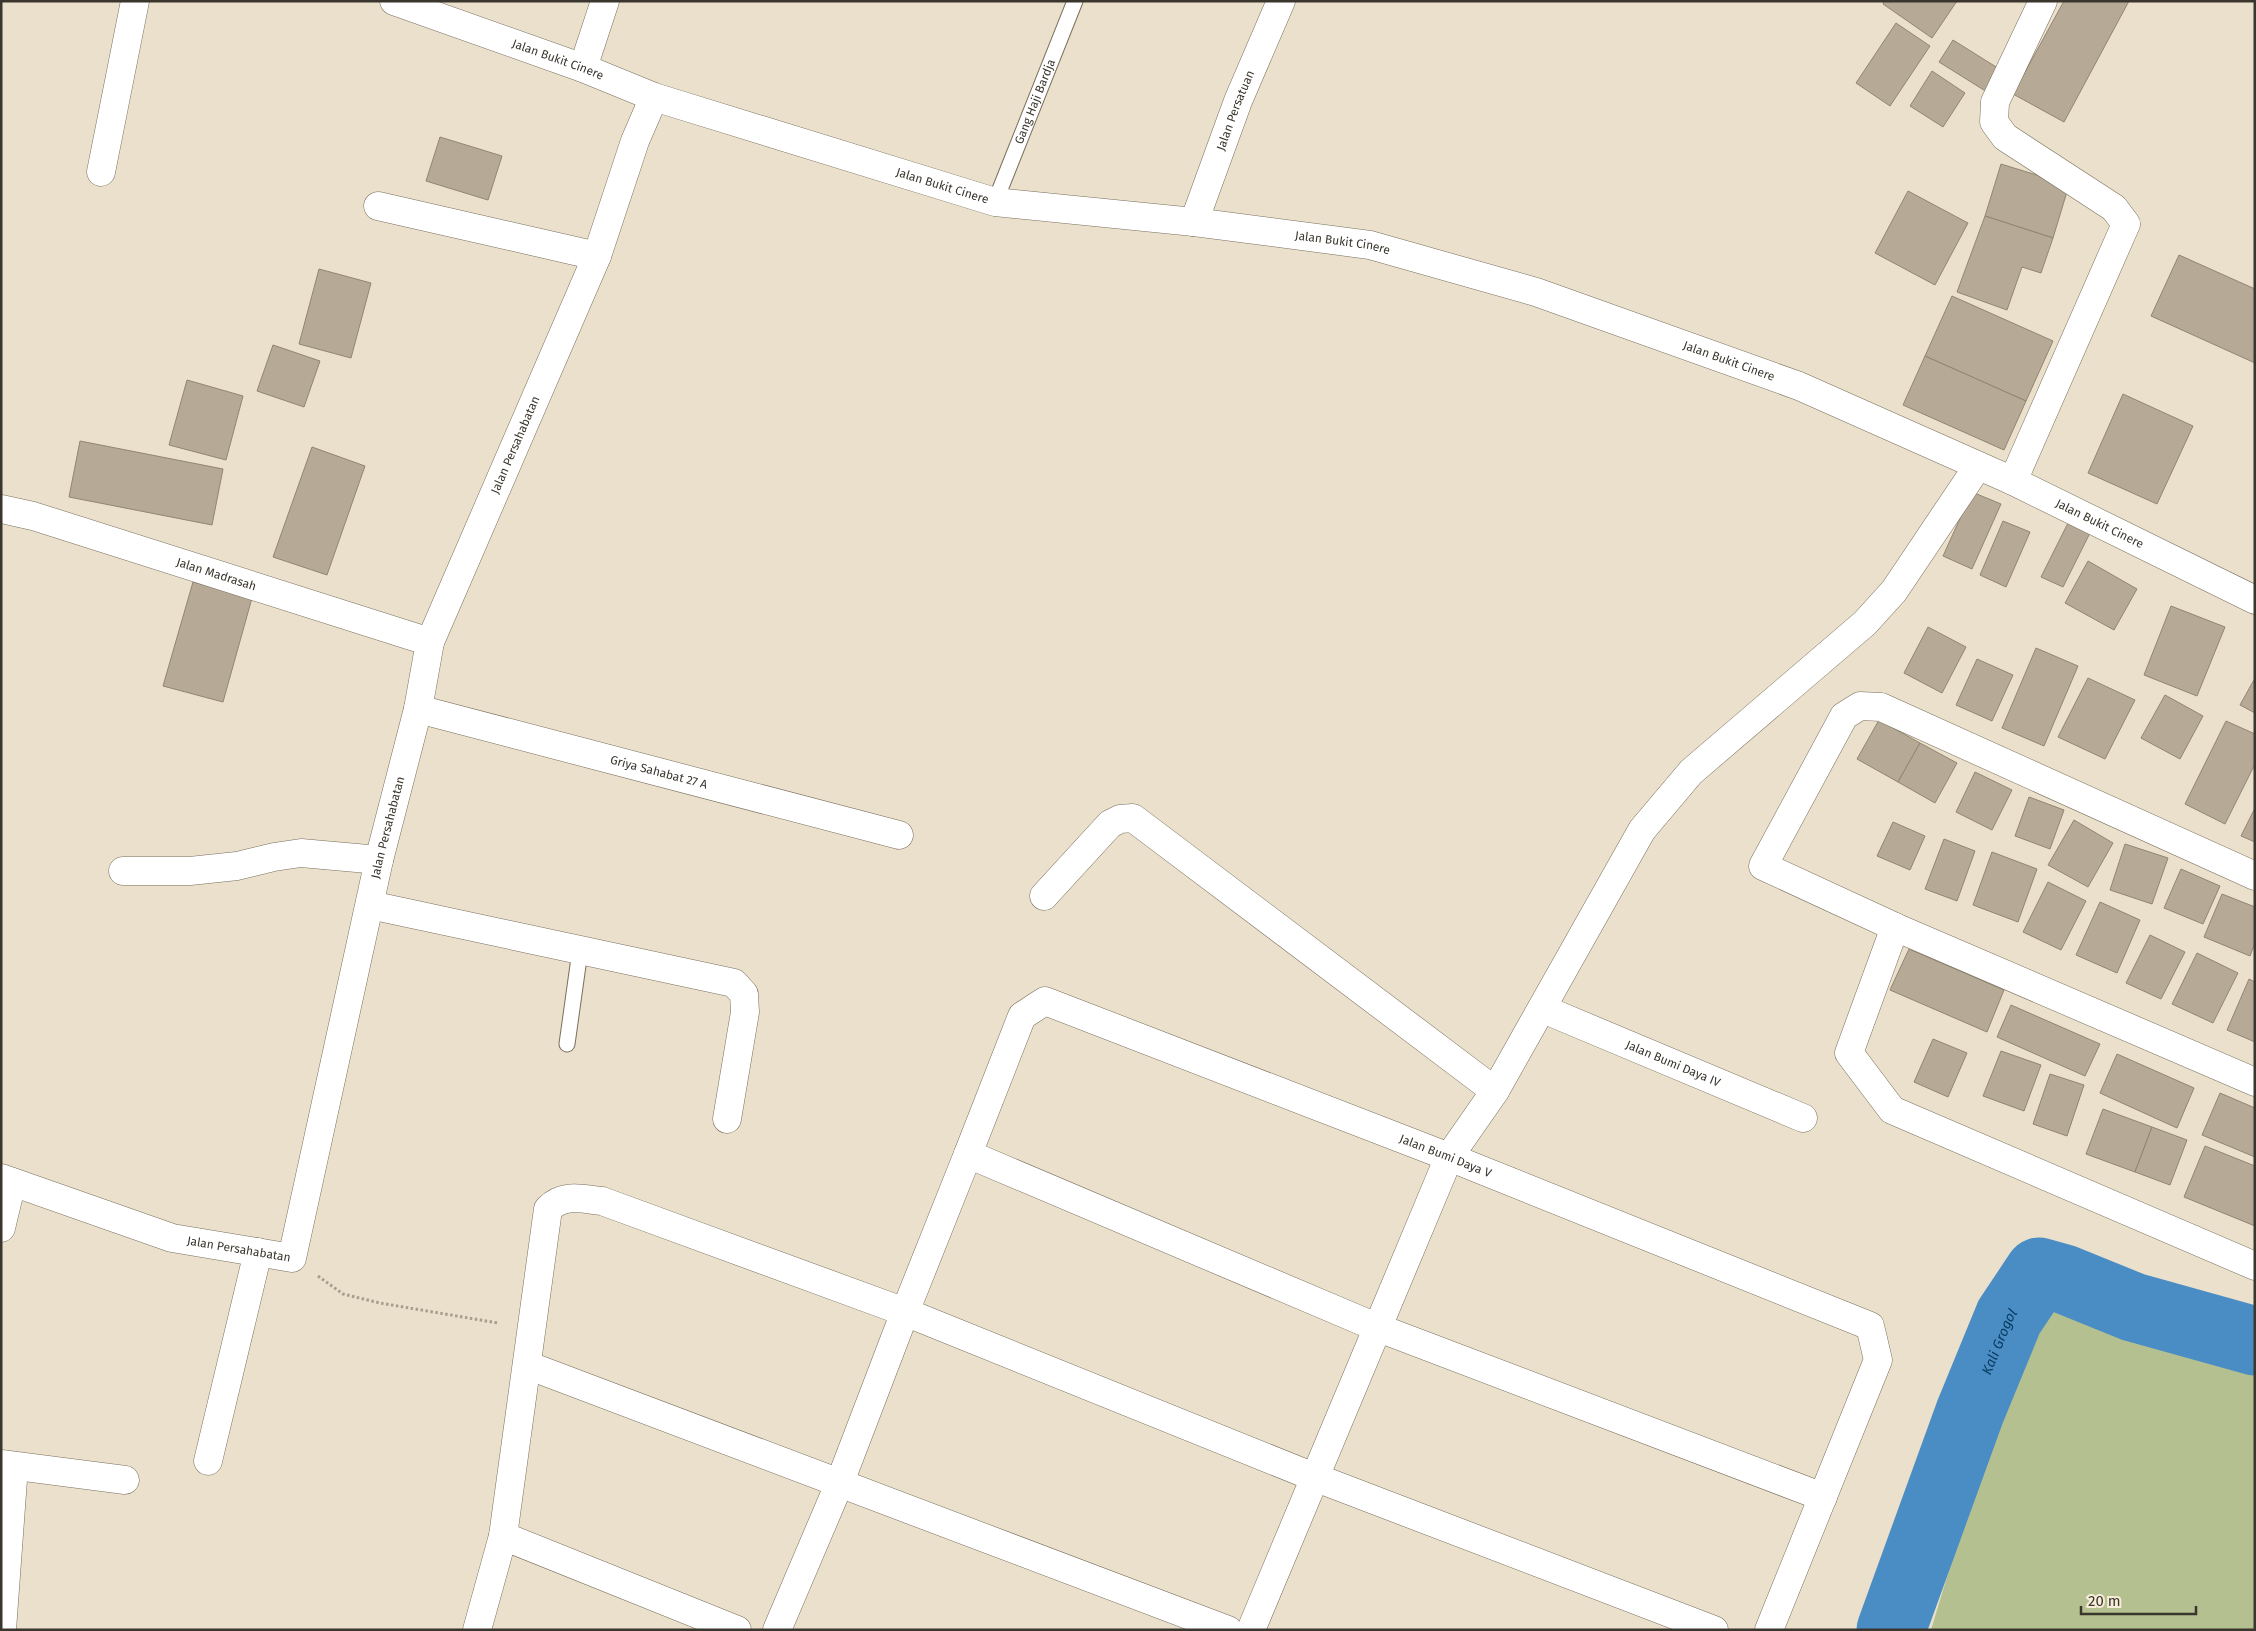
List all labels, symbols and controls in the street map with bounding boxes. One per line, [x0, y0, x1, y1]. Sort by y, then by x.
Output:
street label: Jalan Bukit Cinere [510, 36, 606, 83]
street label: Gang Haji Bardja [1012, 57, 1058, 146]
street label: Jalan Persatuan [1214, 68, 1257, 152]
street label: Jalan Bukit Cinere [894, 165, 990, 207]
street label: Jalan Bukit Cinere [1294, 228, 1392, 257]
street label: Jalan Bukit Cinere [1681, 338, 1777, 384]
street label: Jalan Persahabatan [488, 394, 543, 496]
street label: Jalan Bukit Cinere [2053, 496, 2146, 551]
street label: Jalan Madrasah [175, 555, 258, 593]
street label: Griya Sahabat 27 A [609, 753, 709, 792]
street label: Jalan Persahabatan [368, 775, 407, 880]
street label: Jalan Bumi Daya IV [1624, 1038, 1723, 1090]
street label: Jalan Bumi Daya V [1397, 1132, 1494, 1180]
street label: Jalan Persahabatan [186, 1234, 292, 1265]
water label: Kali Grogol [1978, 1306, 2021, 1377]
scale bar [2081, 1584, 2196, 1616]
text: 20 m [2088, 1592, 2121, 1610]

